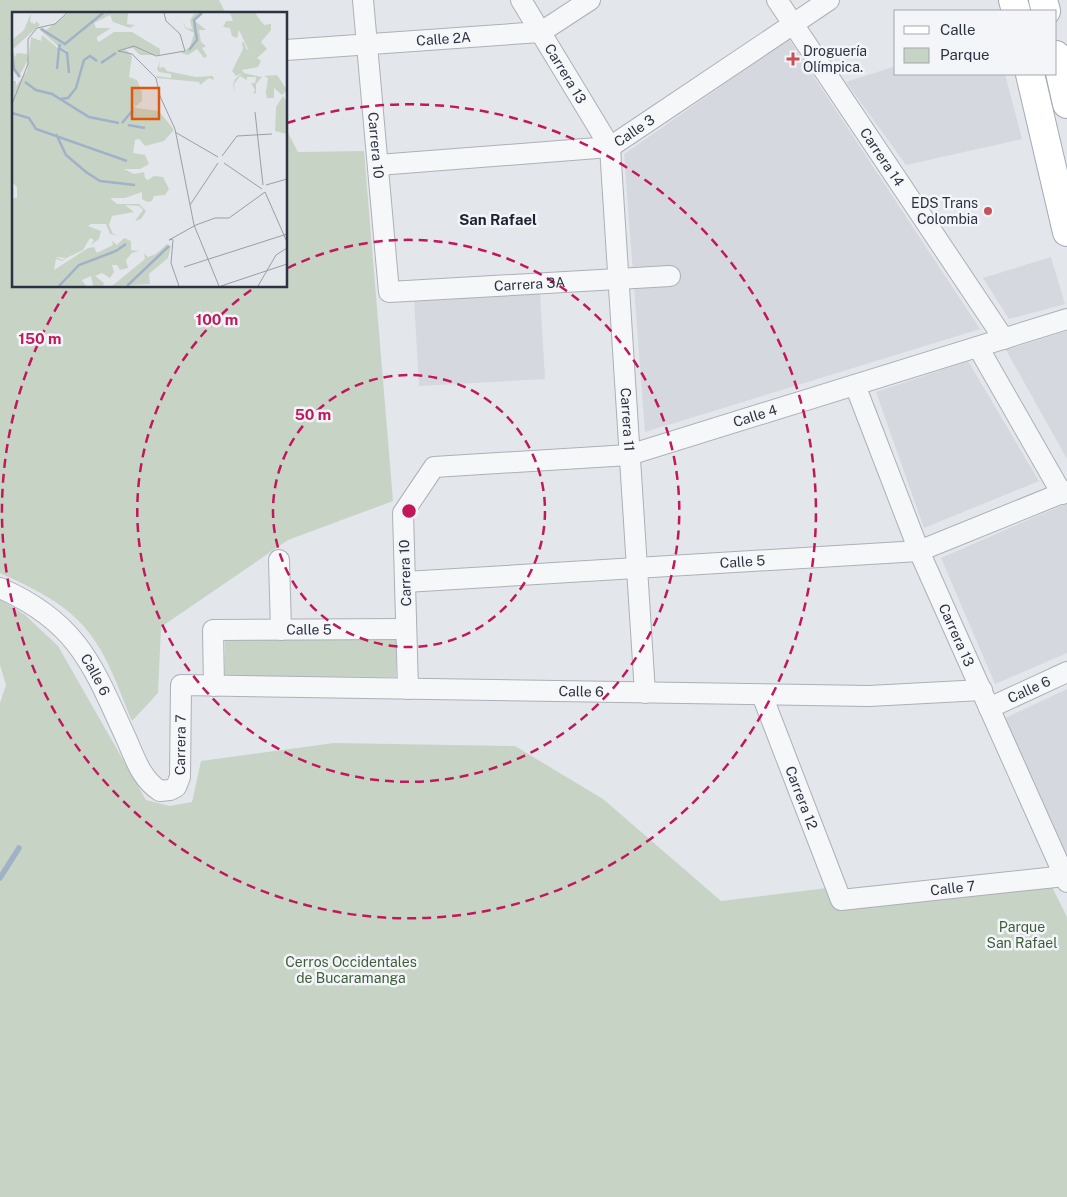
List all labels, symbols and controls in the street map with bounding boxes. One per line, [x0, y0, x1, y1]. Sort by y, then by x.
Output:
legend [894, 10, 1057, 75]
inset map [12, 12, 288, 288]
text: Calle [940, 21, 976, 38]
street label: Calle 2A [416, 29, 472, 49]
street label: Carrera 13 [541, 41, 590, 107]
place label: Droguería Olímpica. [803, 43, 867, 75]
text: Parque [940, 46, 990, 63]
marker: Droguería Olímpica. [787, 53, 799, 65]
street label: Carrera 10 [365, 111, 387, 179]
street label: Calle 3 [611, 111, 658, 150]
street label: Carrera 14 [857, 125, 908, 189]
place label: EDS Trans Colombia [911, 195, 978, 227]
marker: EDS Trans Colombia [982, 205, 994, 217]
district label: San Rafael [459, 211, 537, 228]
street label: Carrera 3A [494, 274, 566, 294]
text: 100 m [196, 311, 238, 328]
text: 150 m [18, 330, 62, 347]
street label: Carrera 11 [617, 387, 638, 452]
street label: Calle 4 [731, 401, 779, 430]
text: 50 m [295, 406, 331, 423]
centre of rings [400, 502, 418, 520]
street label: Carrera 10 [396, 539, 414, 607]
street label: Calle 5 [719, 552, 766, 571]
street label: Carrera 13 [936, 601, 978, 669]
street label: Calle 5 [286, 621, 332, 638]
street label: Calle 6 [78, 651, 113, 698]
street label: Calle 6 [1005, 673, 1053, 706]
street label: Calle 6 [558, 683, 604, 700]
street label: Carrera 7 [172, 714, 189, 775]
street label: Carrera 12 [782, 764, 821, 832]
street label: Calle 7 [929, 878, 976, 898]
park label: Parque San Rafael [987, 919, 1057, 951]
park label: Cerros Occidentales de Bucaramanga [285, 954, 417, 986]

